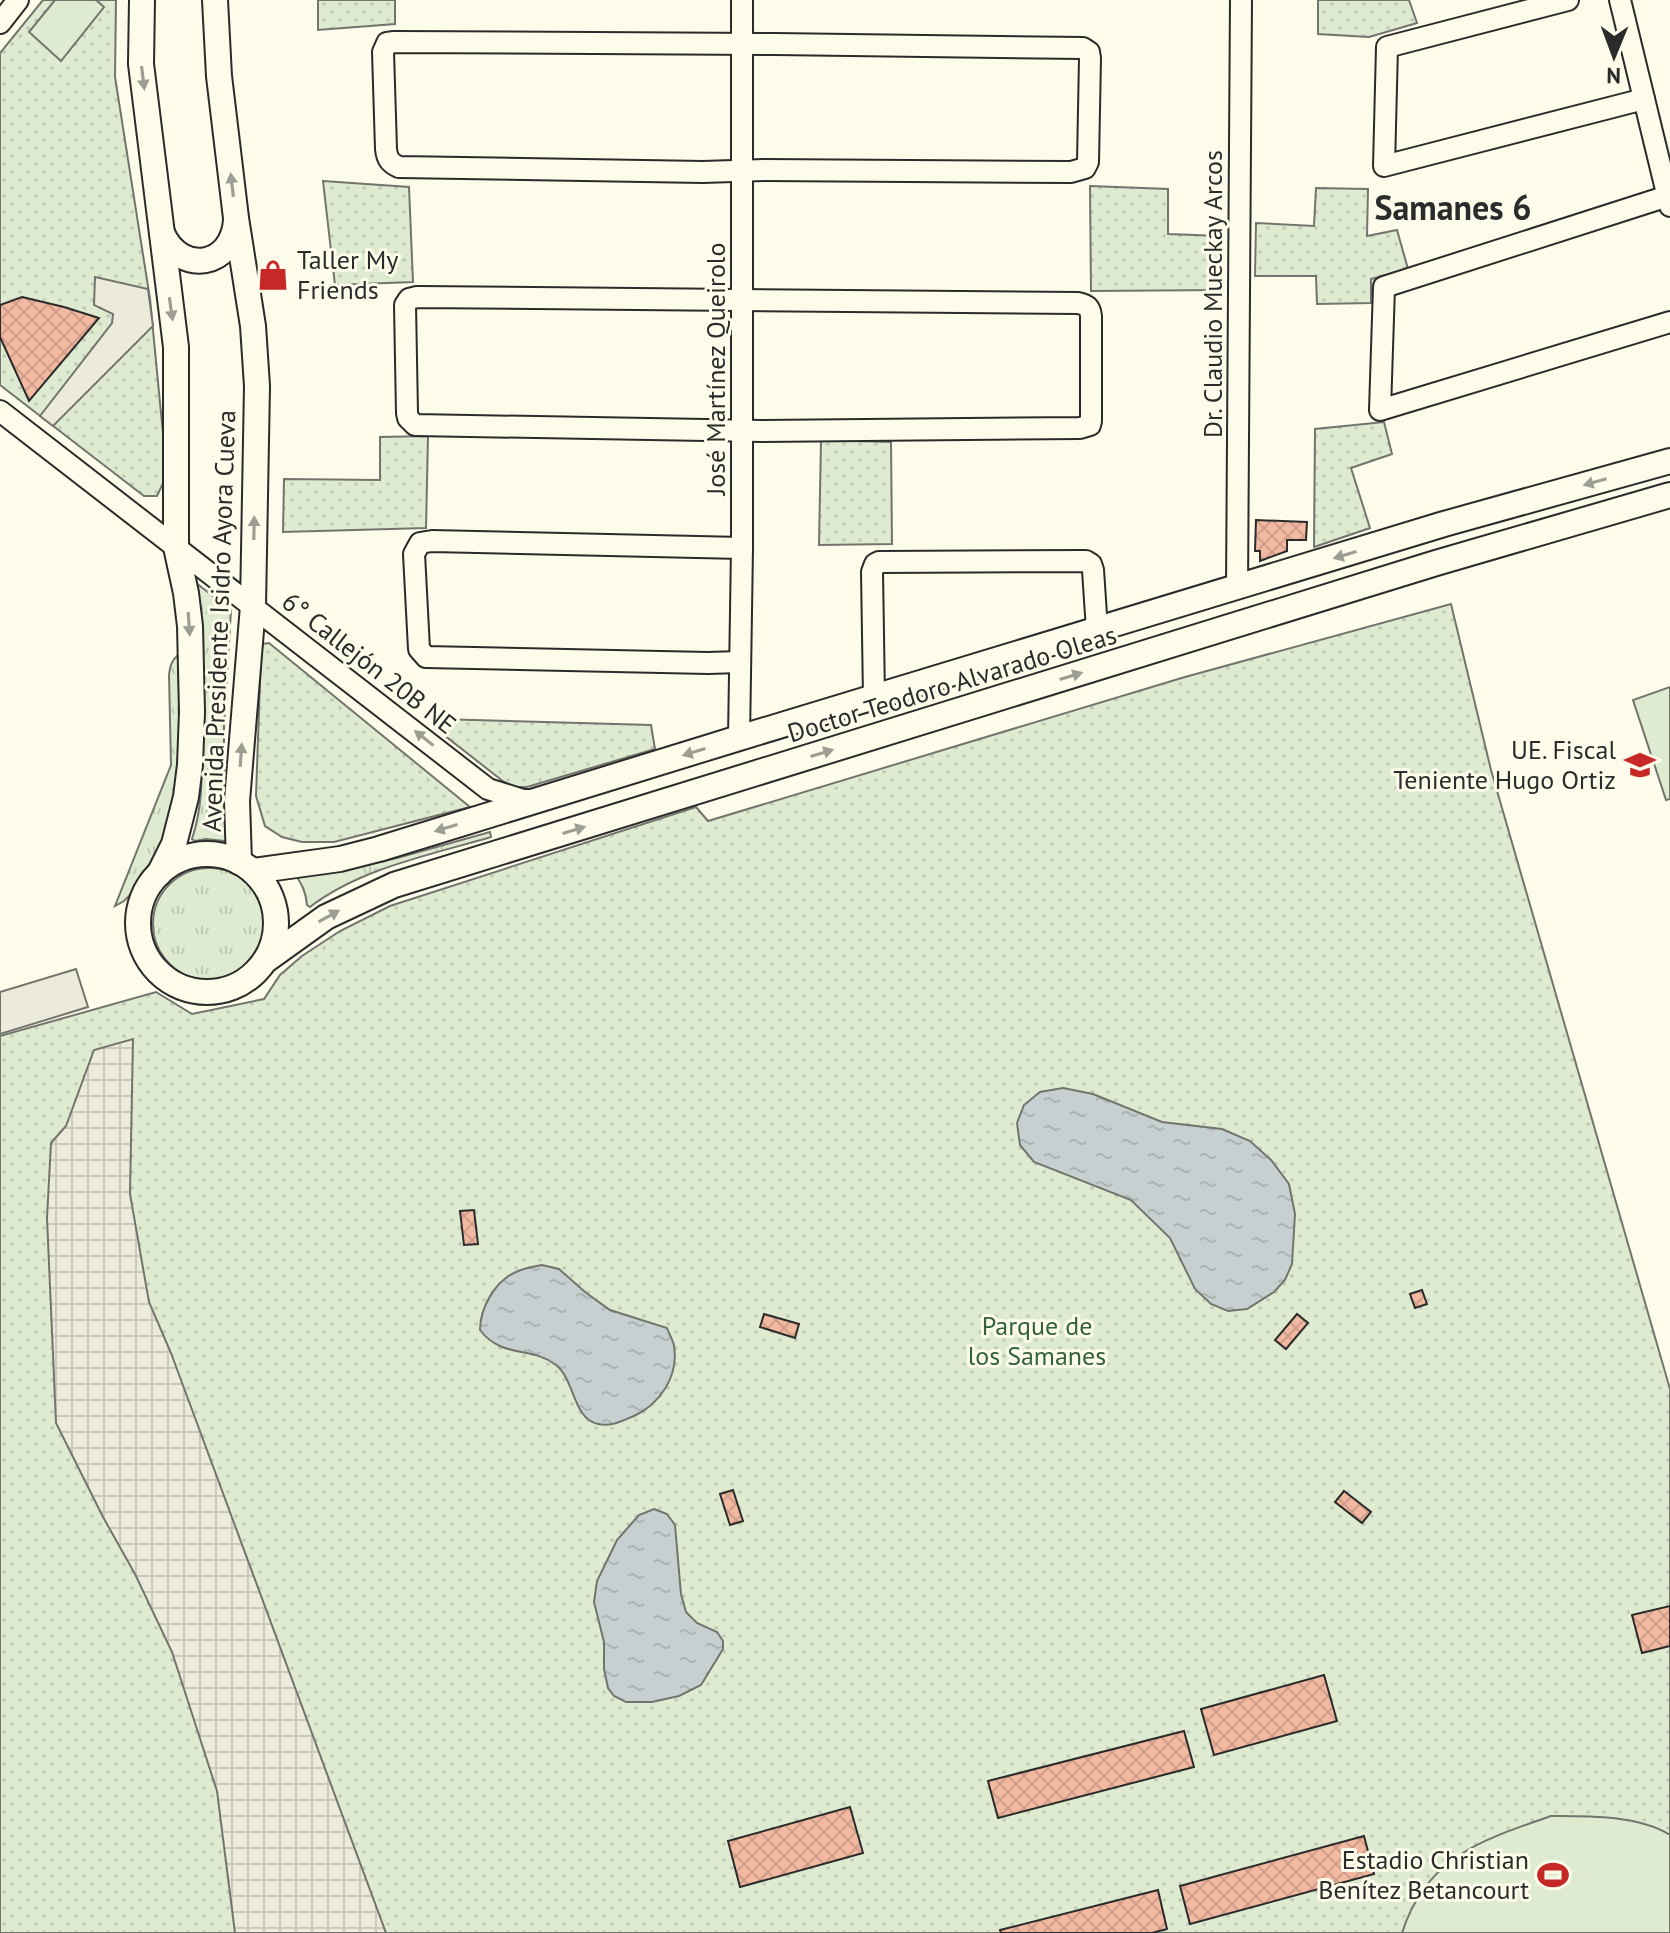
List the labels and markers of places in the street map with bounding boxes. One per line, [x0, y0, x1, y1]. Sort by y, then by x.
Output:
place label: Taller My Friends [297, 243, 398, 306]
shop icon: Taller My Friends [256, 258, 290, 292]
place label: UE. Fiscal Teniente Hugo Ortiz [1393, 733, 1616, 796]
school or university icon: UE. Fiscal Teniente Hugo Ortiz [1623, 748, 1657, 782]
place label: Estadio Christian Benítez Betancourt [1318, 1843, 1529, 1906]
sports icon: Estadio Christian Benítez Betancourt [1536, 1858, 1570, 1892]

